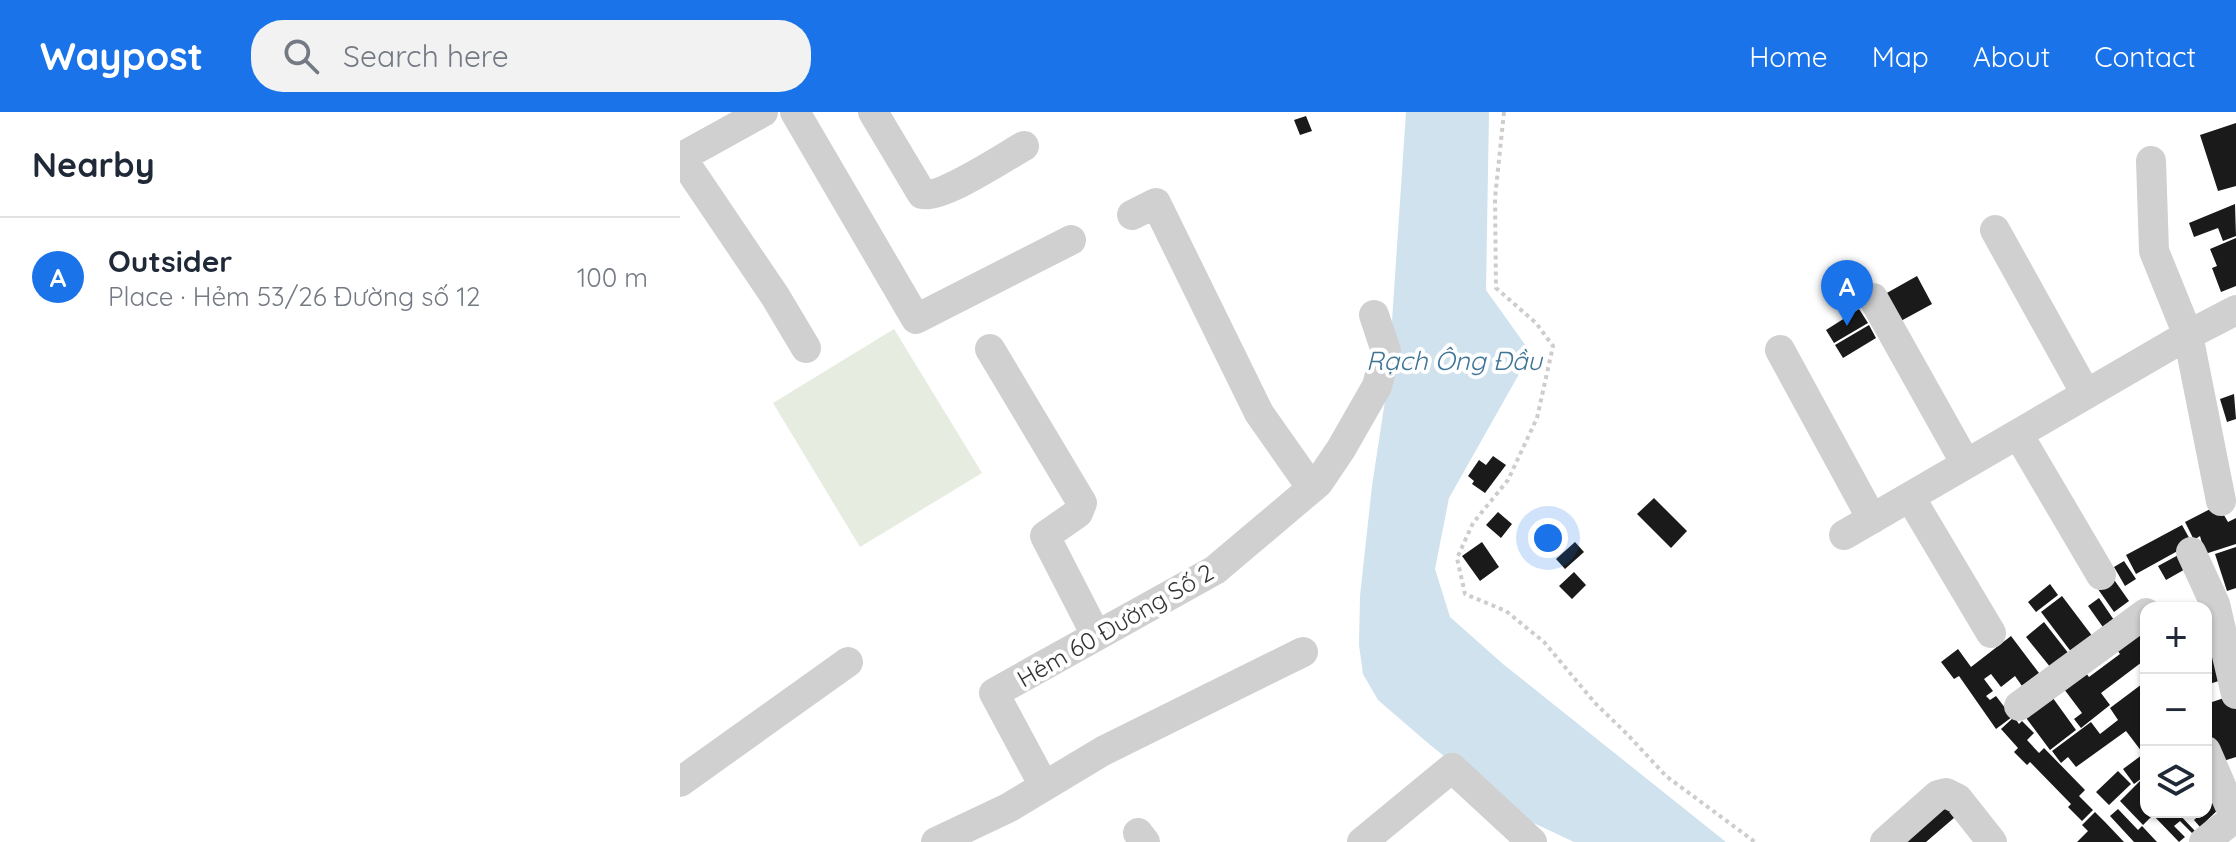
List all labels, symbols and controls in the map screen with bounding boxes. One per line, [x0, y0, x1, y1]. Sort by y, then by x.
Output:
search box [251, 20, 811, 92]
text: Waypost [40, 32, 203, 80]
icon: search [279, 34, 323, 78]
text: Search here [343, 37, 509, 75]
text: Home [1749, 39, 1828, 74]
text: Map [1872, 39, 1929, 74]
text: About [1973, 39, 2050, 74]
text: Contact [2094, 39, 2196, 74]
text: Nearby [32, 143, 155, 186]
text: Outsider [108, 242, 232, 280]
pin: A [1821, 260, 1873, 326]
text: A [50, 261, 66, 294]
text: 100 m [577, 261, 648, 294]
text: Place · Hẻm 53/26 Đường số 12 [108, 280, 480, 313]
water label: Rạch Ông Đầu [1366, 344, 1543, 377]
your location [1528, 518, 1568, 558]
street label: Hẻm 60 Đường Số 2 [1012, 557, 1218, 693]
map controls [2140, 602, 2212, 818]
button: + [2140, 602, 2212, 674]
button: − [2140, 674, 2212, 746]
button: layers [2140, 746, 2212, 818]

